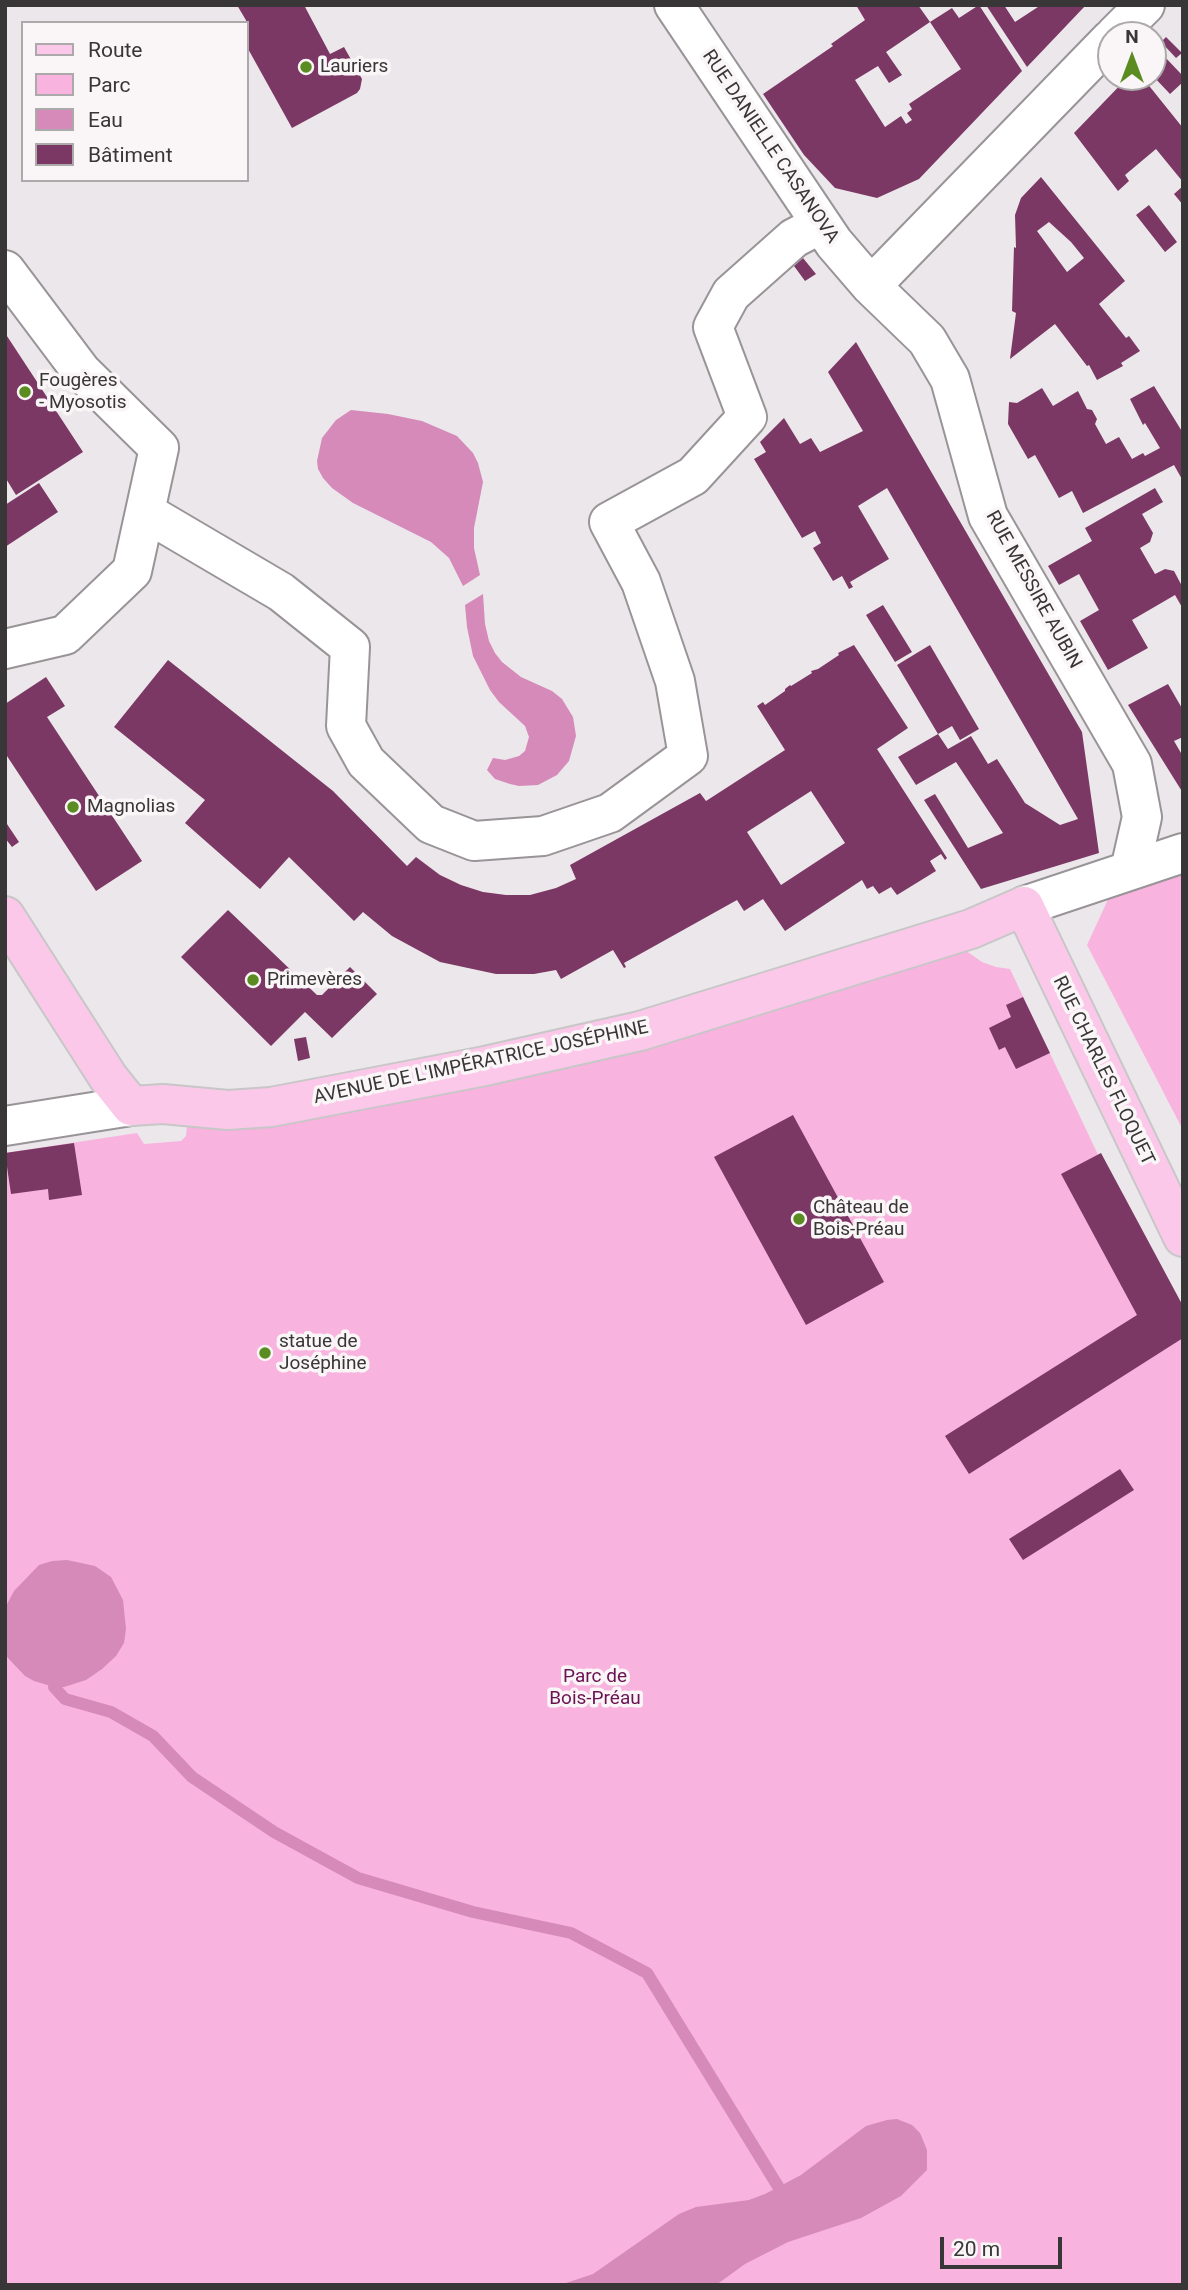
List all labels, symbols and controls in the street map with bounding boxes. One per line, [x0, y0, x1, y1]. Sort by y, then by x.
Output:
legend [21, 21, 248, 182]
north arrow [1097, 21, 1167, 91]
text: N [1125, 25, 1139, 48]
text: Route [88, 38, 143, 62]
street label: RUE DANIELLE CASANOVA [697, 46, 843, 248]
place label: Lauriers [320, 56, 388, 78]
marker: Lauriers [298, 59, 314, 75]
text: Parc [88, 73, 130, 97]
text: Eau [88, 108, 123, 132]
text: Bâtiment [88, 143, 173, 167]
place label: Fougères - Myosotis [39, 370, 127, 414]
marker: Fougères - Myosotis [17, 384, 33, 400]
street label: RUE MESSIRE AUBIN [980, 507, 1086, 673]
place label: Magnolias [87, 796, 175, 818]
marker: Magnolias [65, 799, 81, 815]
place label: Primevères [267, 969, 362, 991]
marker: Primevères [245, 972, 261, 988]
street label: RUE CHARLES FLOQUET [1047, 973, 1159, 1169]
street label: AVENUE DE L'IMPÉRATRICE JOSÉPHINE [312, 1016, 650, 1110]
place label: Château de Bois-Préau [813, 1197, 909, 1241]
marker: Château de Bois-Préau [791, 1211, 807, 1227]
place label: statue de Joséphine [279, 1331, 367, 1375]
marker: statue de Joséphine [257, 1345, 273, 1361]
park label: Parc de Bois-Préau [549, 1666, 641, 1710]
scale bar [943, 2224, 1066, 2268]
text: 20 m [953, 2237, 1000, 2261]

